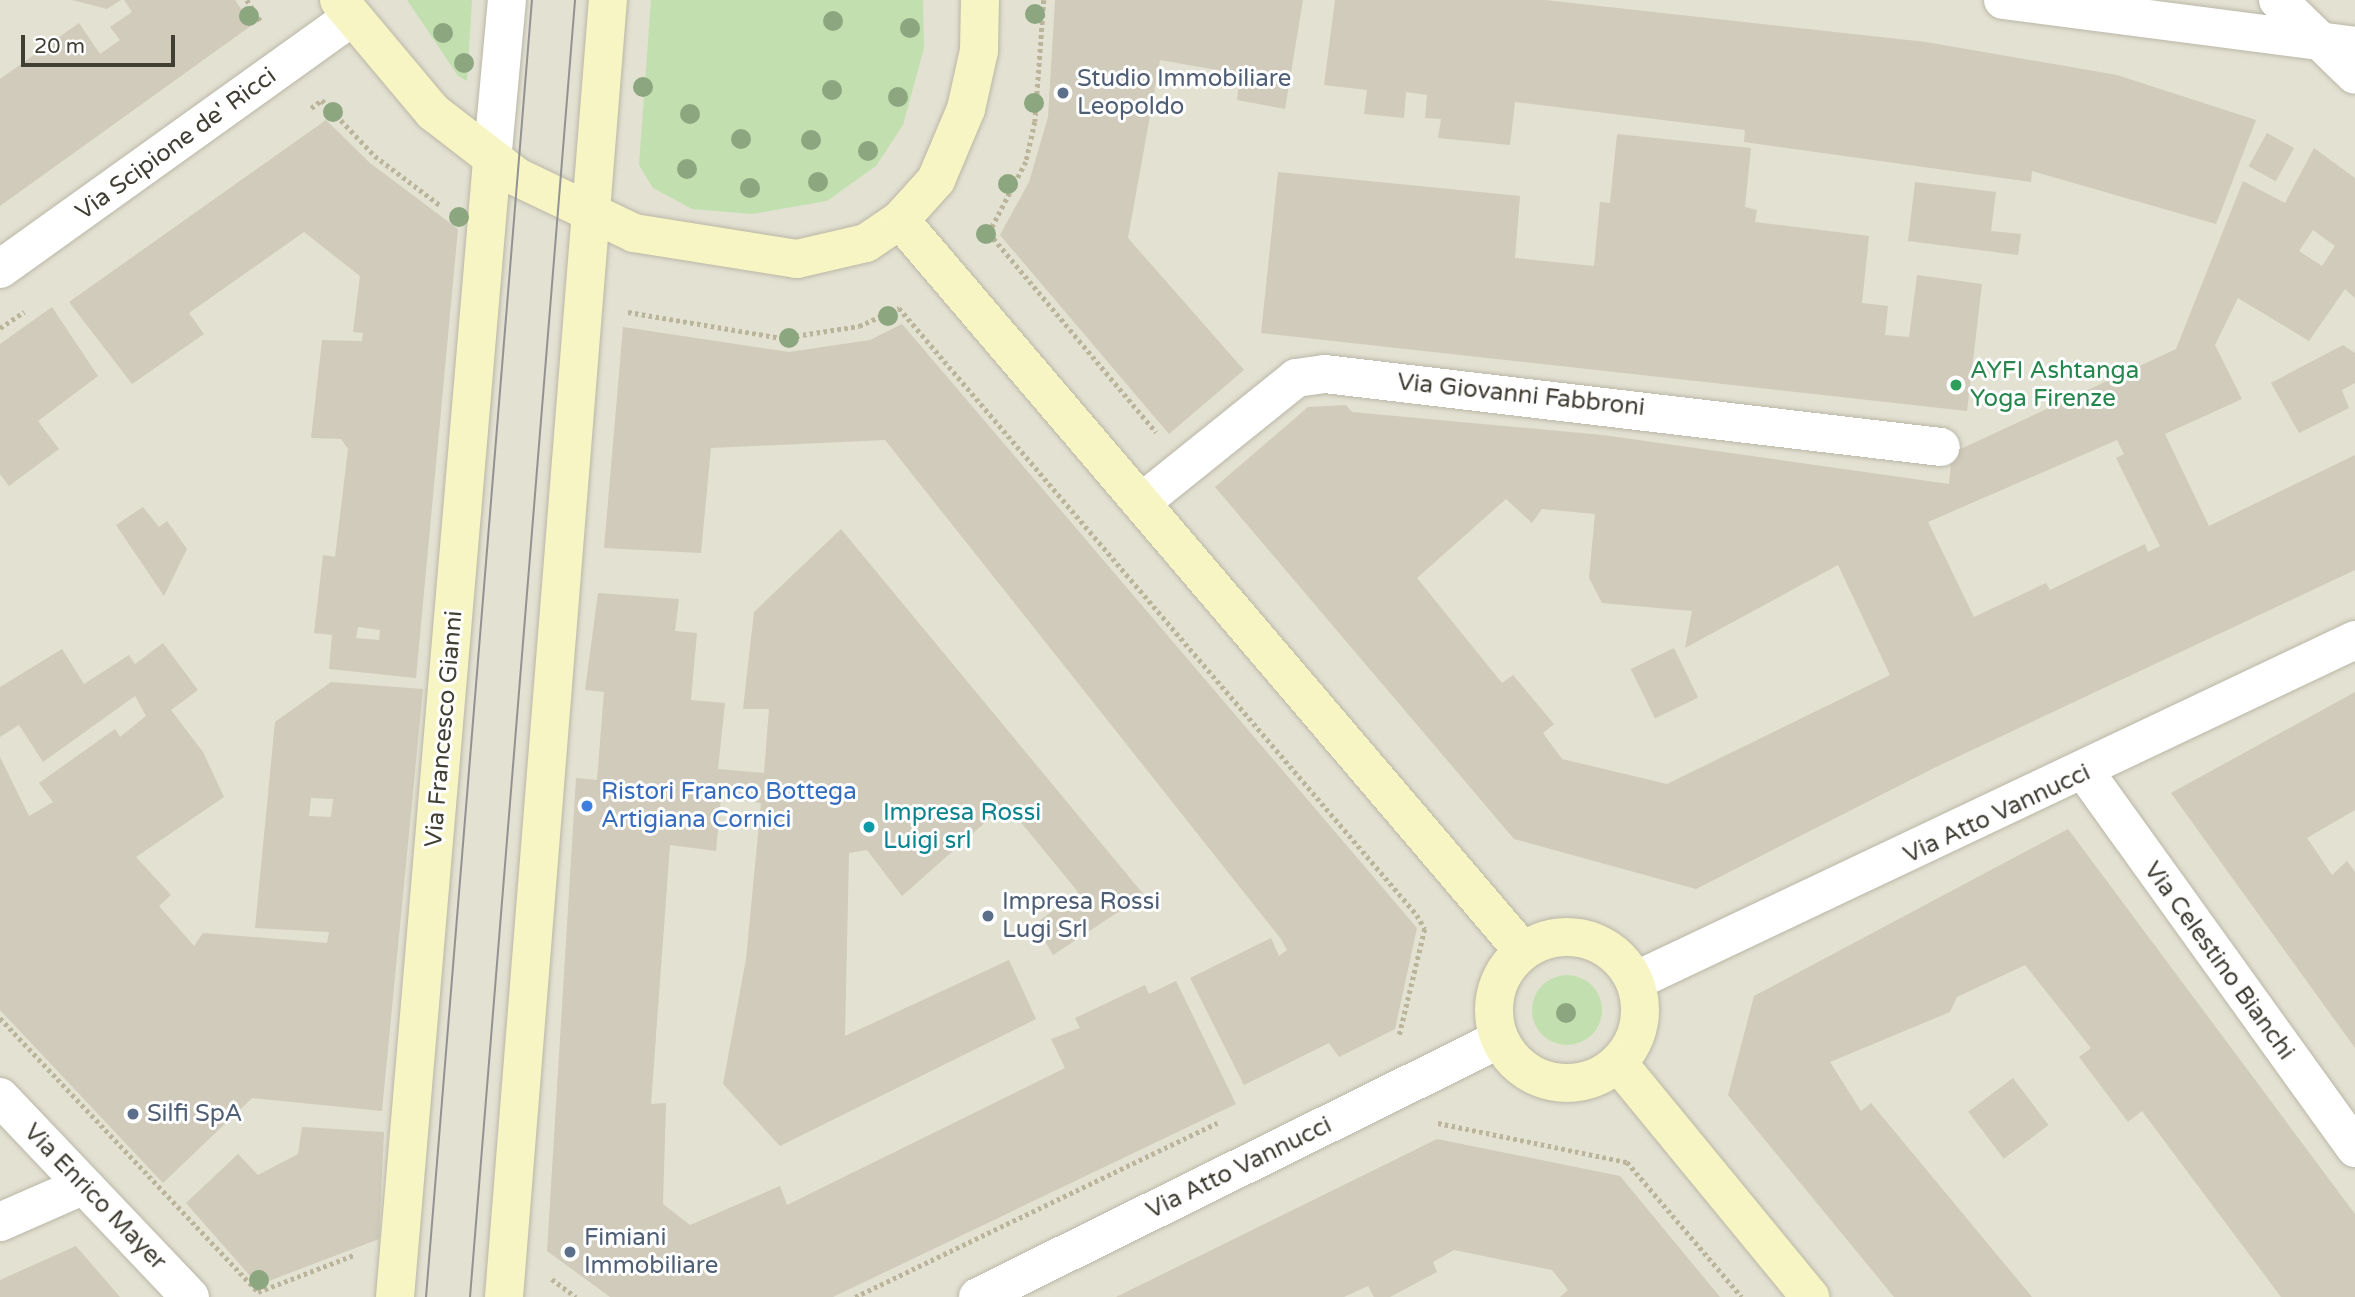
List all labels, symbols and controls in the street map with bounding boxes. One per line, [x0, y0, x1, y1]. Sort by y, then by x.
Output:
scale bar [24, 21, 178, 65]
text: 20 m [34, 34, 85, 59]
street label: Via Scipione de' Ricci [70, 62, 282, 226]
place label: Studio Immobiliare Leopoldo [1077, 65, 1291, 121]
marker: Studio Immobiliare Leopoldo [1055, 85, 1071, 101]
place label: AYFI Ashtanga Yoga Firenze [1970, 357, 2139, 413]
street label: Via Giovanni Fabbroni [1396, 368, 1646, 422]
marker: AYFI Ashtanga Yoga Firenze [1948, 377, 1964, 393]
street label: Via Francesco Gianni [419, 609, 469, 849]
street label: Via Atto Vannucci [1899, 758, 2095, 870]
place label: Ristori Franco Bottega Artigiana Cornici [601, 778, 857, 834]
marker: Ristori Franco Bottega Artigiana Cornici [579, 798, 595, 814]
place label: Impresa Rossi Luigi srl [883, 799, 1041, 855]
marker: Impresa Rossi Luigi srl [861, 819, 877, 835]
street label: Via Celestino Bianchi [2138, 856, 2300, 1066]
place label: Impresa Rossi Lugi Srl [1002, 888, 1160, 944]
marker: Impresa Rossi Lugi Srl [980, 908, 996, 924]
place label: Silfi SpA [147, 1100, 242, 1128]
marker: Silfi SpA [125, 1106, 141, 1122]
street label: Via Atto Vannucci [1142, 1111, 1336, 1225]
street label: Via Enrico Mayer [18, 1118, 172, 1276]
place label: Fimiani Immobiliare [584, 1224, 718, 1280]
marker: Fimiani Immobiliare [562, 1244, 578, 1260]

